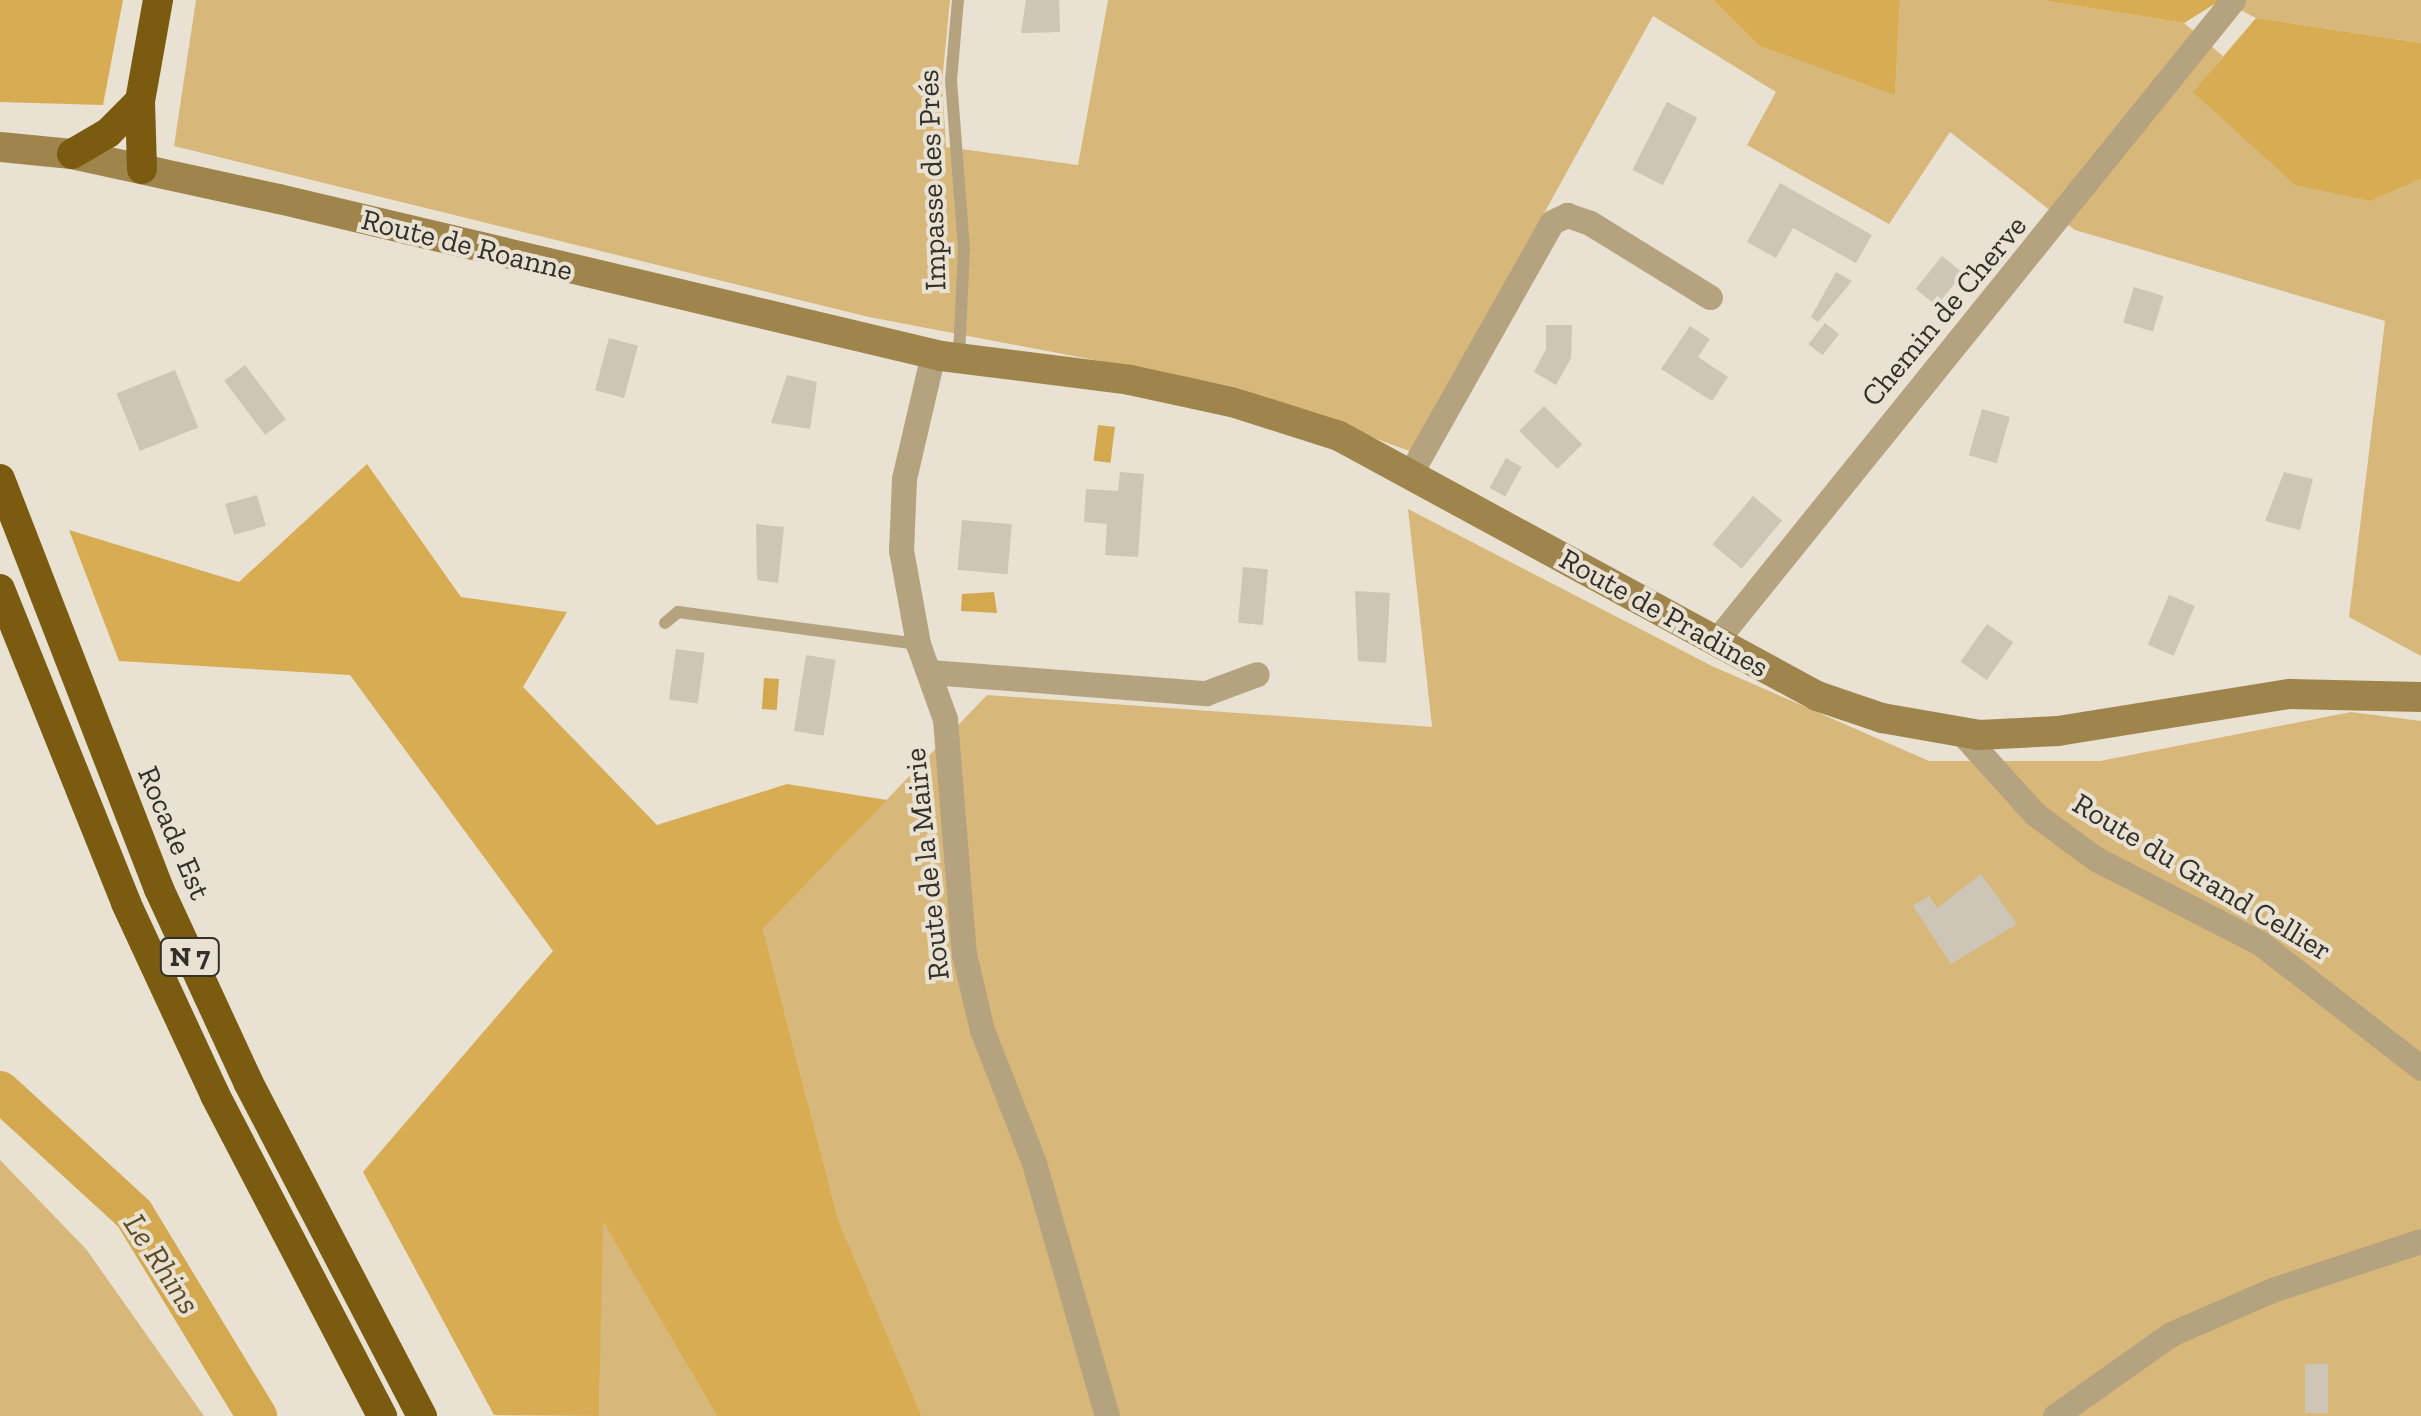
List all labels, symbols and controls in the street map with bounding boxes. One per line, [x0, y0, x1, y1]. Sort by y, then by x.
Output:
street label: Impasse des Prés [910, 69, 954, 291]
street label: Route de Roanne [358, 201, 576, 289]
street label: Chemin de Cherve [1854, 208, 2034, 414]
street label: Route de Pradines [1553, 541, 1775, 685]
street label: Route de la Mairie [897, 746, 957, 982]
street label: Rocade Est [130, 761, 218, 905]
street label: Route du Grand Cellier [2066, 786, 2338, 968]
road number: N 7 [158, 934, 222, 980]
water label: Le Rhins [116, 1207, 208, 1321]

